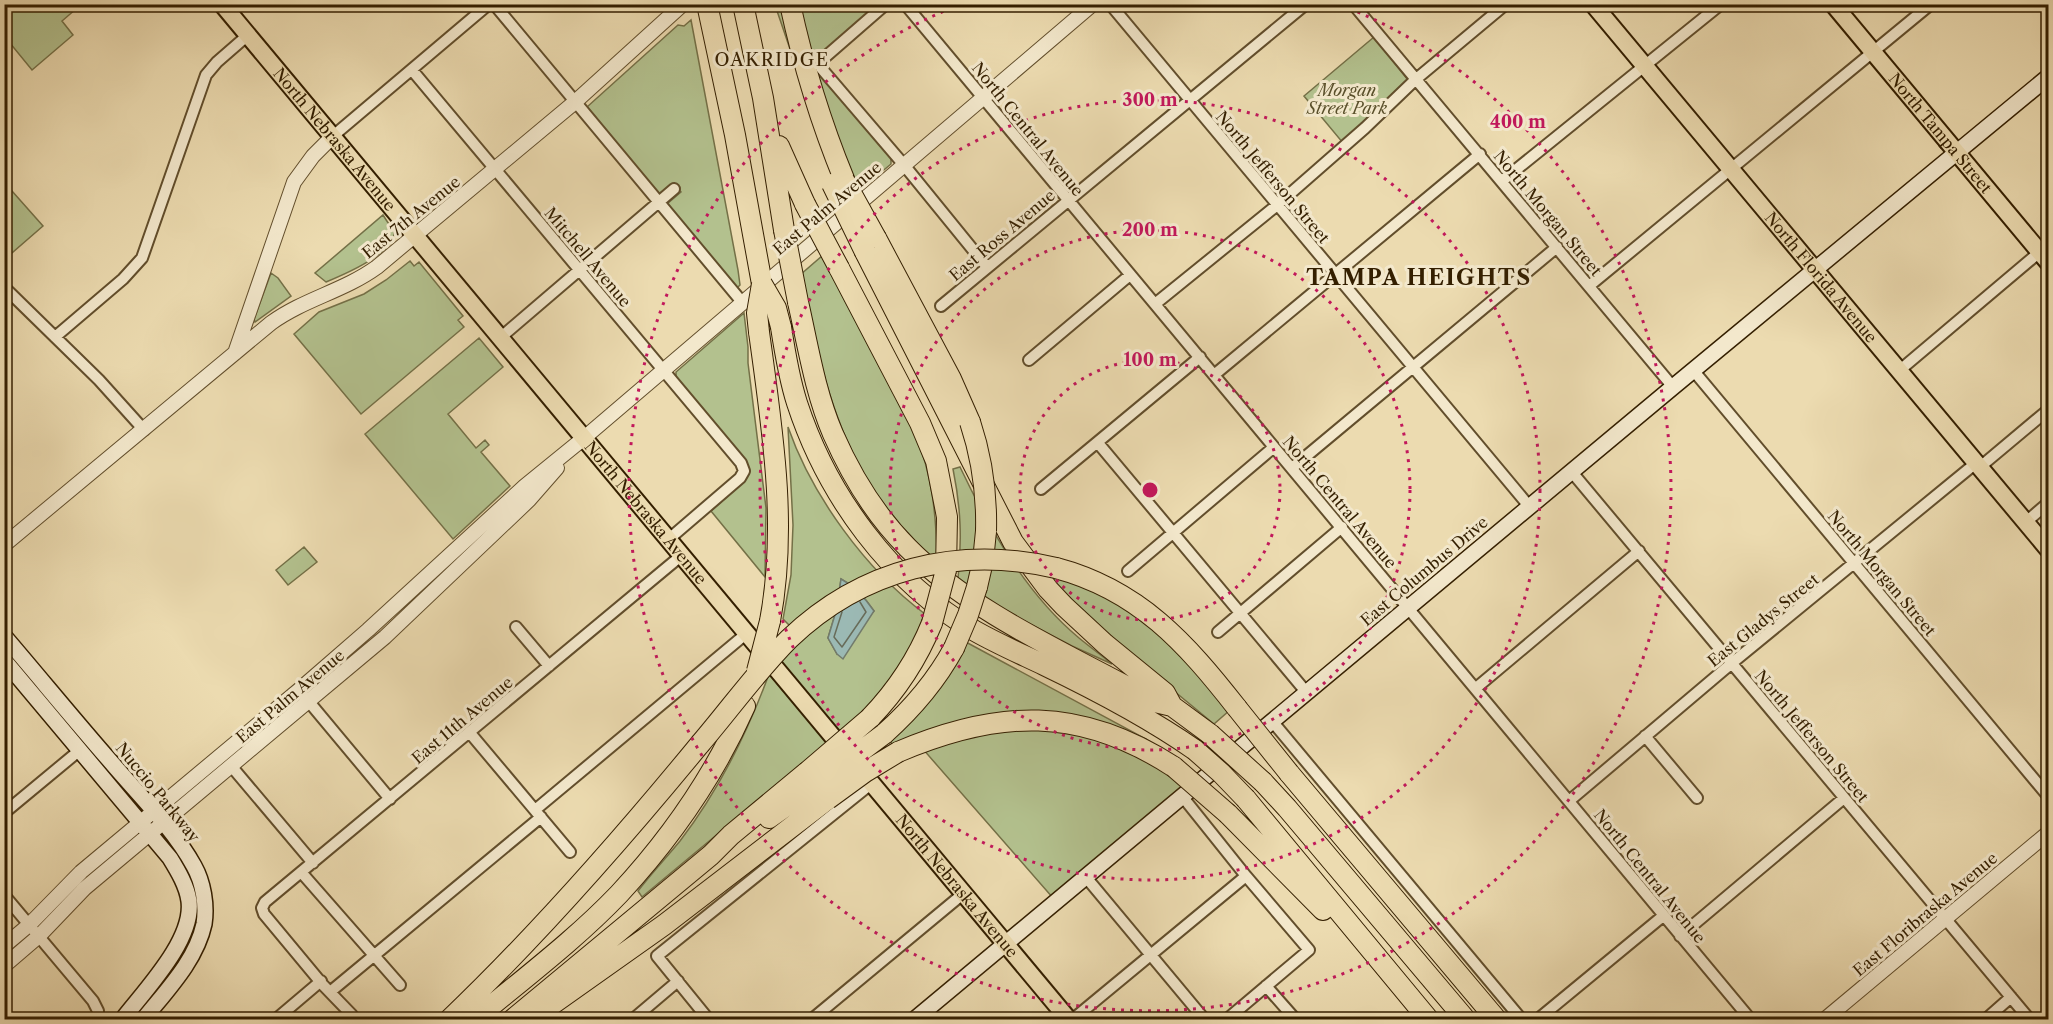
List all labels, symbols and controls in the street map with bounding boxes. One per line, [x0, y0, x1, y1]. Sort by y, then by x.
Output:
district label: OAKRIDGE [714, 49, 830, 71]
street label: North Central Avenue [968, 58, 1088, 200]
street label: North Nebraska Avenue [269, 63, 400, 215]
street label: North Tampa Street [1885, 69, 1997, 198]
park label: Morgan Street Park [1306, 80, 1388, 118]
text: 300 m [1122, 89, 1178, 111]
street label: North Jefferson Street [1212, 107, 1334, 248]
text: 400 m [1490, 111, 1546, 133]
street label: North Morgan Street [1490, 146, 1607, 280]
street label: East Palm Avenue [769, 157, 885, 259]
street label: East 7th Avenue [358, 171, 464, 263]
street label: East Ross Avenue [945, 185, 1059, 285]
street label: Mitchell Avenue [540, 203, 636, 311]
street label: North Florida Avenue [1761, 208, 1882, 347]
text: 200 m [1122, 219, 1178, 241]
district label: TAMPA HEIGHTS [1306, 264, 1532, 291]
text: 100 m [1123, 349, 1177, 371]
street label: North Central Avenue [1279, 432, 1401, 572]
street label: North Nebraska Avenue [580, 437, 711, 588]
centre of rings [1140, 480, 1160, 500]
street label: North Morgan Street [1824, 506, 1941, 640]
street label: East Columbus Drive [1356, 512, 1492, 630]
street label: East Gladys Street [1703, 569, 1823, 671]
street label: East Palm Avenue [232, 645, 348, 747]
street label: North Jefferson Street [1751, 666, 1873, 807]
street label: East 11th Avenue [407, 672, 517, 768]
street label: Nuccio Parkway [112, 738, 205, 847]
street label: North Central Avenue [1590, 805, 1710, 947]
street label: North Nebraska Avenue [892, 810, 1023, 962]
street label: East Floribraska Avenue [1849, 848, 2001, 980]

